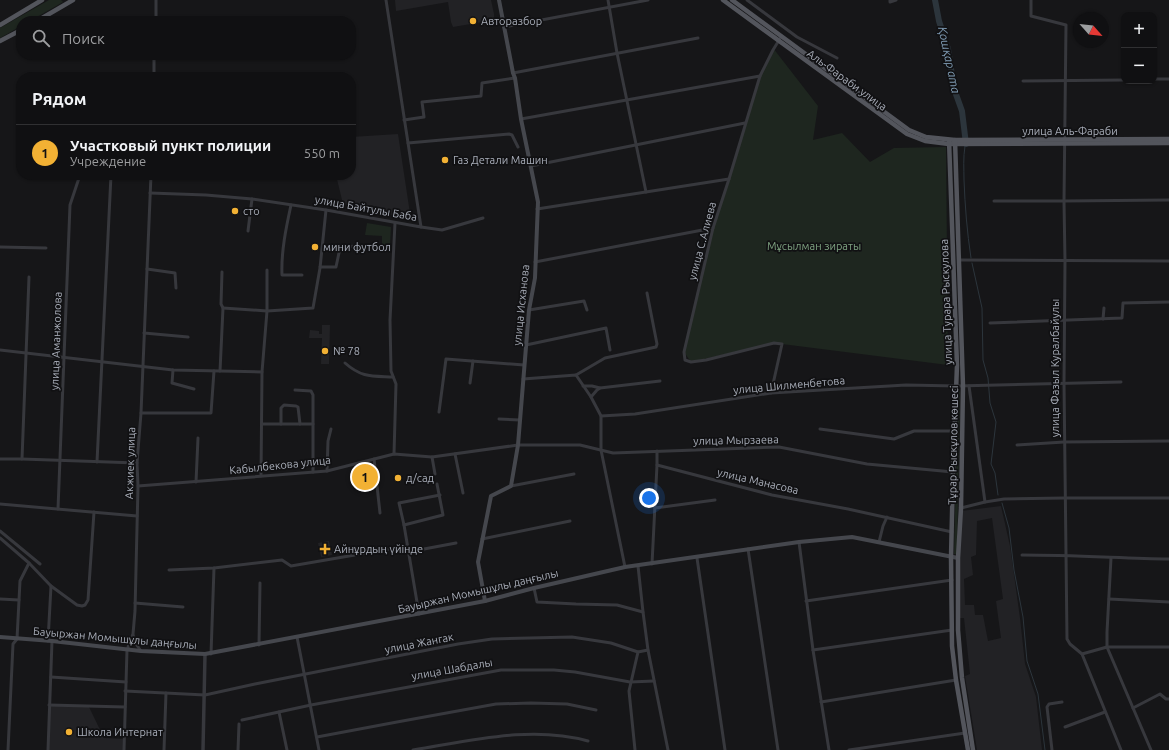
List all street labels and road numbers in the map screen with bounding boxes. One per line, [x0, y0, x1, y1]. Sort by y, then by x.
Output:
street label: Аль-Фараби улица [805, 47, 889, 113]
street label: улица Аль-Фараби [1022, 125, 1118, 137]
street label: улица Байтулы Баба [314, 193, 418, 223]
street label: улица С.Алиева [686, 200, 718, 282]
street label: улица Турара Рыскулова [938, 239, 954, 365]
street label: улица Исханова [511, 264, 531, 346]
street label: улица Аманжолова [48, 291, 64, 391]
street label: улица Фазыл Куралбайулы [1049, 299, 1061, 437]
street label: улица Шилменбетова [733, 374, 845, 396]
street label: Тұрар Рыскұлов көшесі [946, 385, 960, 505]
street label: Акжиек улица [123, 427, 137, 499]
street label: улица Мырзаева [693, 433, 779, 447]
street label: Кабылбекова улица [229, 454, 331, 476]
street label: улица Манасова [716, 466, 800, 496]
street label: Бауыржан Момышұлы даңғылы [397, 567, 559, 615]
street label: Бауыржан Момышұлы даңғылы [33, 625, 197, 651]
street label: улица Жангак [384, 630, 455, 656]
street label: улица Шабдалы [411, 656, 493, 682]

